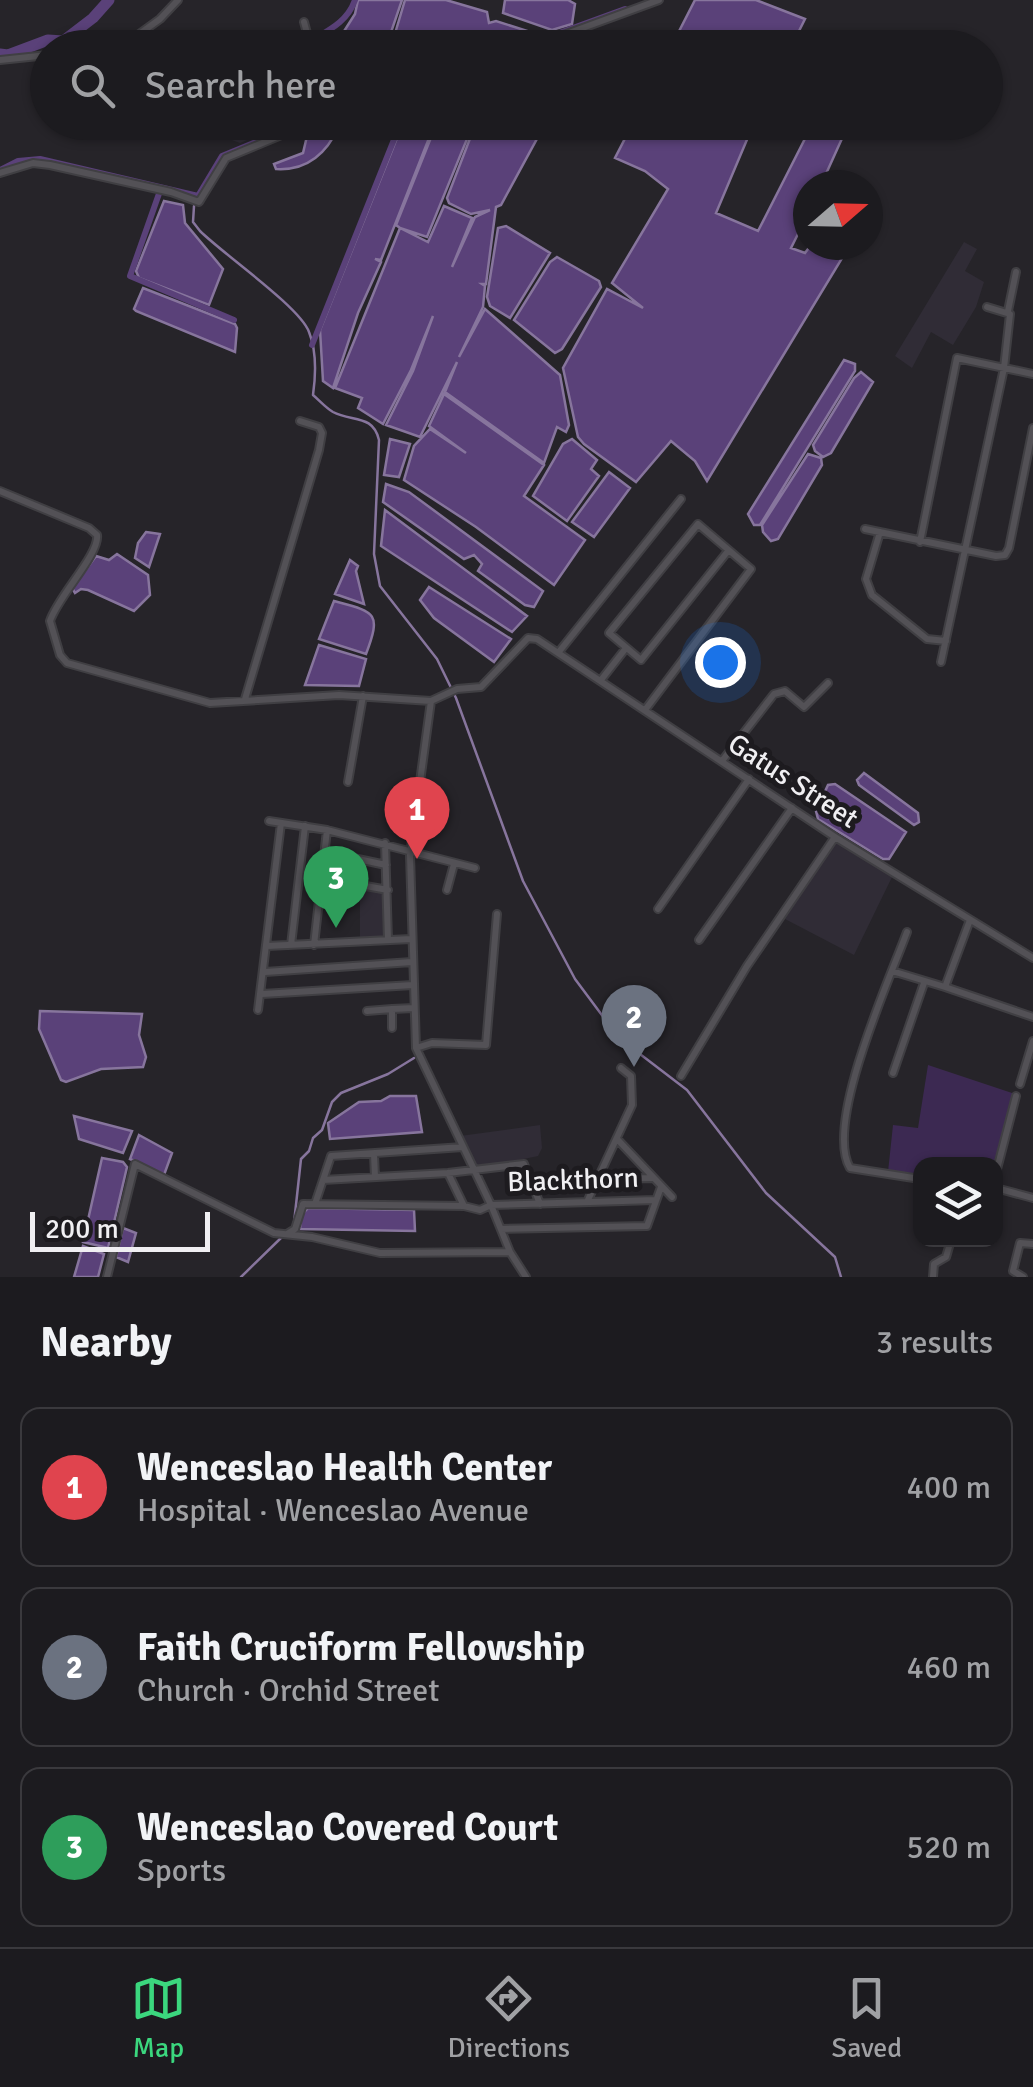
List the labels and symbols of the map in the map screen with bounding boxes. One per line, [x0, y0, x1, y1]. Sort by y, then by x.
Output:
north arrow [793, 170, 883, 260]
your location [695, 637, 746, 688]
street label: Gatus Street [722, 726, 865, 836]
pin: 1 [384, 776, 450, 859]
pin: 3 [304, 846, 368, 928]
pin: 2 [602, 984, 666, 1067]
street label: Blackthorn [507, 1161, 639, 1199]
scale bar [30, 1207, 210, 1252]

